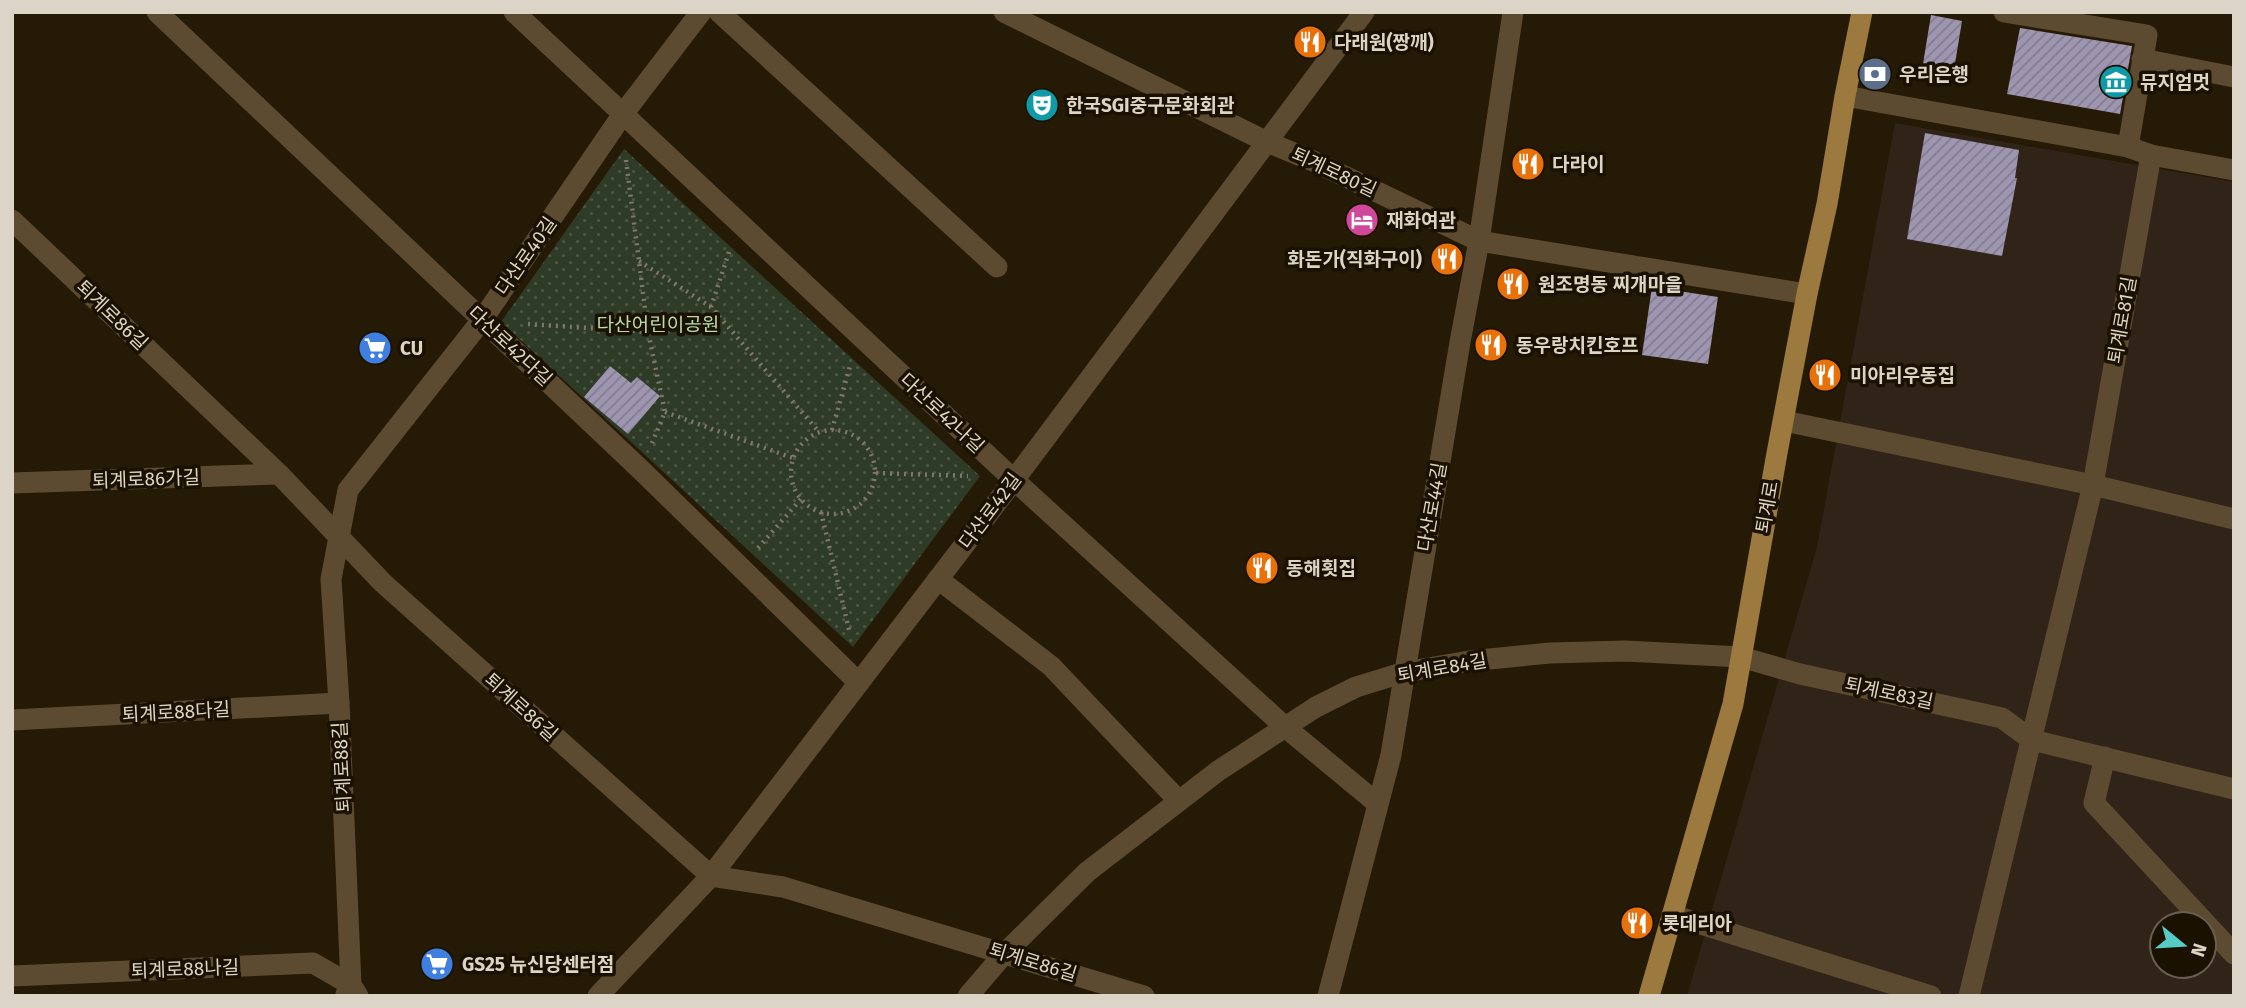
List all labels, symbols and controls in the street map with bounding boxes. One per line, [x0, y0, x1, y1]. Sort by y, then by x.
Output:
restaurant icon: 다래원(짱깨) [1291, 23, 1329, 61]
place label: 다래원(짱깨) [1334, 31, 1434, 54]
bank icon: 우리은행 [1856, 55, 1894, 93]
place label: 우리은행 [1899, 63, 1969, 86]
museum icon: 뮤지엄멋 [2097, 63, 2135, 101]
place label: 뮤지엄멋 [2140, 71, 2210, 94]
theatre icon: 한국SGI중구문화회관 [1023, 86, 1061, 124]
place label: 한국SGI중구문화회관 [1066, 94, 1235, 117]
street label: 퇴계로80길 [1288, 142, 1380, 202]
restaurant icon: 다라이 [1509, 145, 1547, 183]
place label: 다라이 [1552, 153, 1604, 176]
hotel icon: 재화여관 [1343, 201, 1381, 239]
place label: 재화여관 [1386, 209, 1456, 232]
street label: 다산로40길 [491, 212, 561, 300]
restaurant icon: 화돈가(직화구이) [1428, 240, 1466, 278]
place label: 화돈가(직화구이) [1287, 248, 1422, 271]
restaurant icon: 원조명동 찌개마을 [1494, 265, 1532, 303]
place label: 원조명동 찌개마을 [1538, 273, 1682, 296]
street label: 퇴계로86길 [71, 275, 153, 355]
street label: 퇴계로81길 [2103, 275, 2141, 365]
street label: 다산로42다길 [463, 301, 557, 391]
park label: 다산어린이공원 [597, 313, 719, 336]
restaurant icon: 동우랑치킨호프 [1472, 326, 1510, 364]
supermarket icon: CU [356, 329, 394, 367]
place label: 동우랑치킨호프 [1516, 334, 1638, 357]
place label: CU [400, 337, 423, 360]
restaurant icon: 미아리우동집 [1806, 356, 1844, 394]
place label: 미아리우동집 [1850, 364, 1955, 387]
street label: 다산로42나길 [895, 368, 989, 458]
street label: 다산로44길 [1413, 461, 1451, 553]
street label: 퇴계로86가길 [92, 466, 200, 492]
street label: 다산로42길 [954, 469, 1026, 553]
street label: 퇴계로 [1751, 479, 1783, 535]
restaurant icon: 동해횟집 [1243, 549, 1281, 587]
place label: 동해횟집 [1286, 557, 1356, 580]
street label: 퇴계로84길 [1395, 649, 1489, 687]
street label: 퇴계로86길 [480, 668, 562, 746]
street label: 퇴계로83길 [1843, 672, 1935, 714]
street label: 퇴계로88다길 [121, 698, 231, 726]
street label: 퇴계로88길 [328, 721, 356, 813]
restaurant icon: 롯데리아 [1618, 904, 1656, 942]
north arrow [2148, 910, 2218, 980]
place label: 롯데리아 [1662, 912, 1732, 935]
street label: 퇴계로86길 [986, 938, 1080, 986]
text: N [2186, 941, 2212, 960]
supermarket icon: GS25 뉴신당센터점 [418, 945, 456, 983]
place label: GS25 뉴신당센터점 [462, 953, 614, 976]
street label: 퇴계로88나길 [130, 956, 240, 982]

